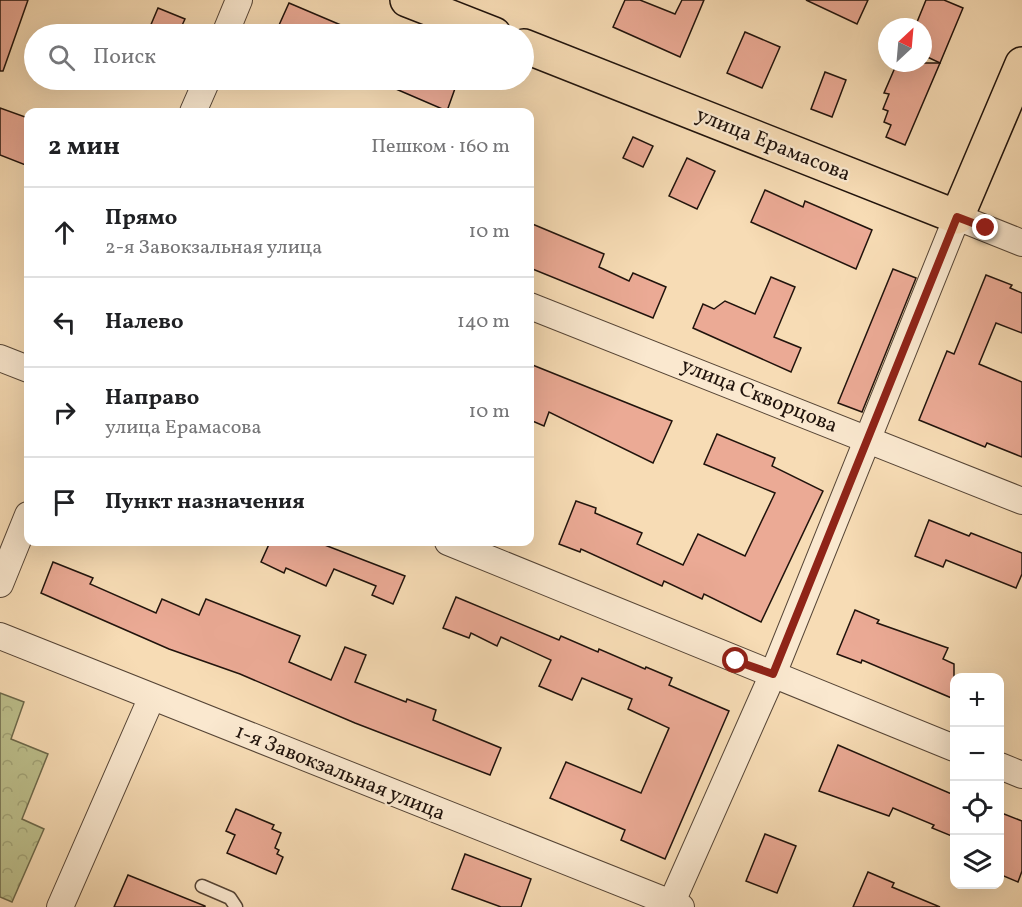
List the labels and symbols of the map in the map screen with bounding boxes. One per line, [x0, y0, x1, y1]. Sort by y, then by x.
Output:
north arrow [878, 18, 932, 72]
street label: улица Ерамасова [691, 101, 855, 189]
route end [972, 214, 998, 240]
street label: улица Скворцова [676, 351, 842, 441]
route start [722, 647, 748, 673]
street label: 1-я Завокзальная улица [231, 718, 449, 828]

